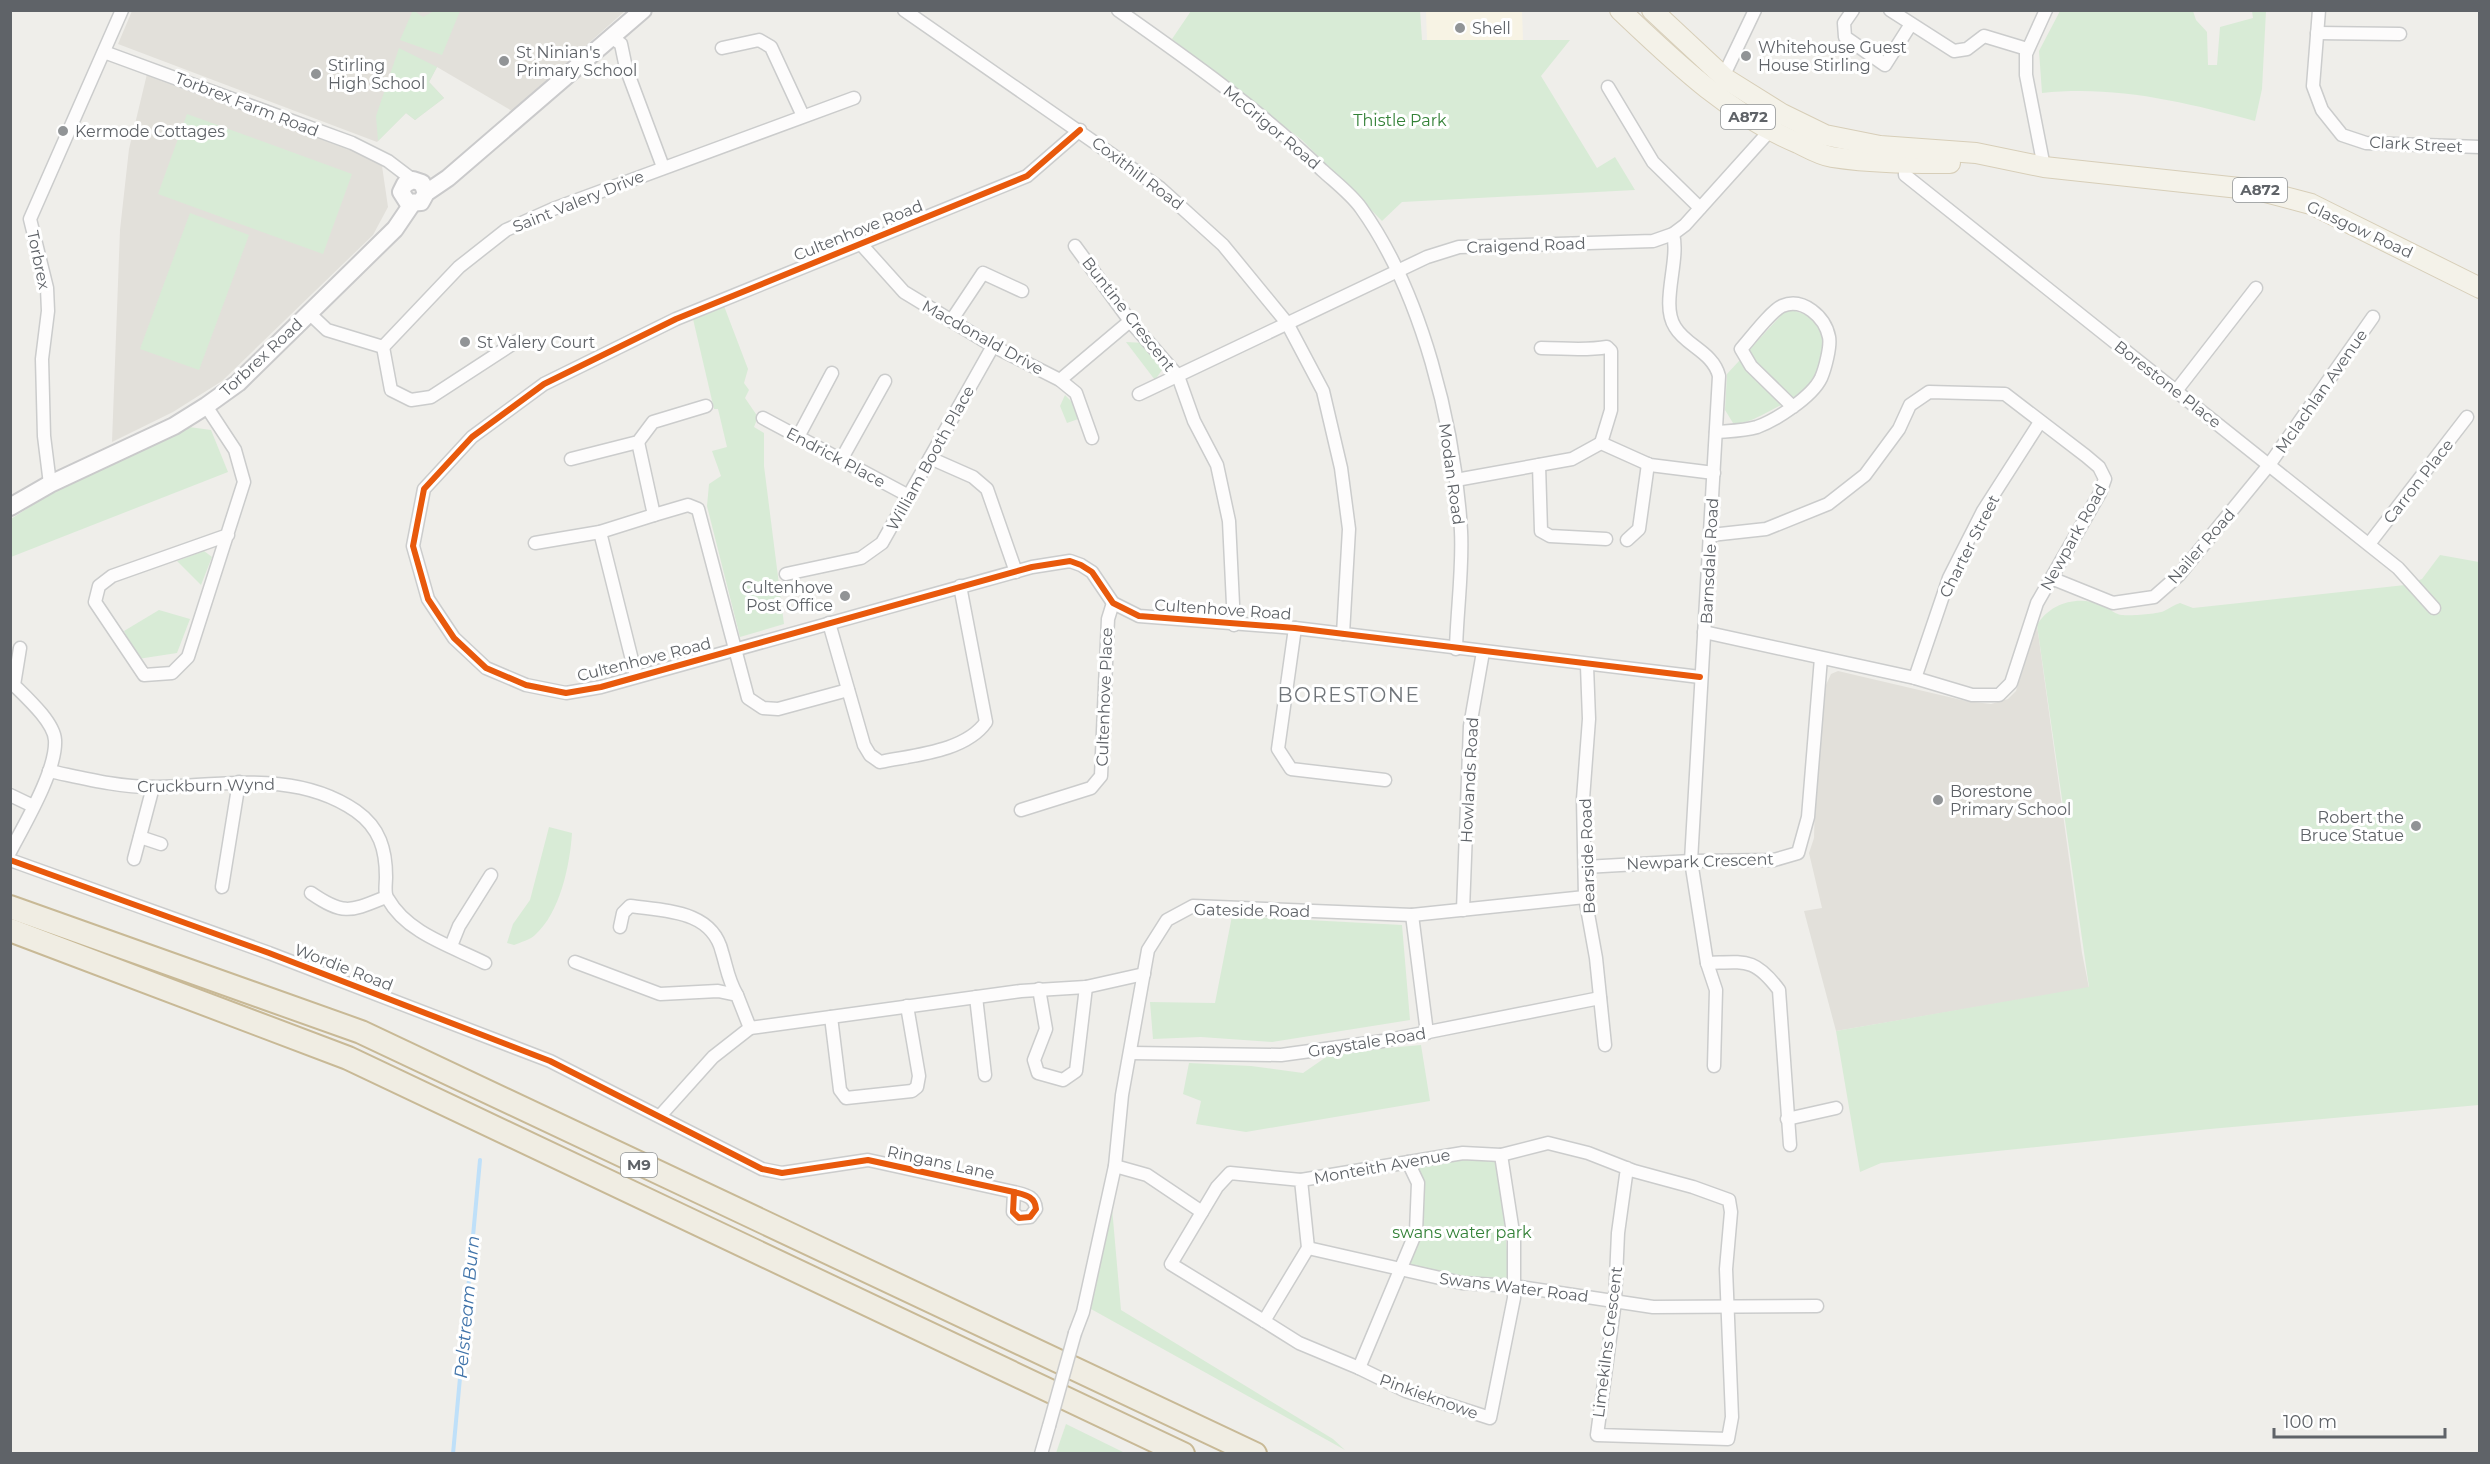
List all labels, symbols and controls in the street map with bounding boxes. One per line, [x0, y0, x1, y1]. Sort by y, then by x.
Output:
place label: Shell [1472, 19, 1511, 38]
marker: Shell [1453, 21, 1467, 35]
place label: Whitehouse Guest House Stirling [1758, 38, 1907, 75]
place label: St Ninian's Primary School [516, 43, 637, 80]
marker: Whitehouse Guest House Stirling [1739, 49, 1753, 63]
marker: St Ninian's Primary School [497, 54, 511, 68]
place label: Stirling High School [328, 56, 425, 93]
marker: Stirling High School [309, 67, 323, 81]
street label: Torbrex Farm Road [172, 68, 321, 141]
street label: McGrigor Road [1219, 81, 1324, 173]
road number: A872 [1721, 105, 1775, 129]
park label: Thistle Park [1353, 111, 1447, 130]
place label: Kermode Cottages [75, 122, 225, 141]
marker: Kermode Cottages [56, 124, 70, 138]
street label: Coxithill Road [1088, 133, 1187, 214]
street label: Clark Street [2369, 133, 2464, 156]
street label: Saint Valery Drive [510, 166, 647, 236]
road number: A872 [2233, 178, 2287, 202]
street label: Cultenhove Road [791, 196, 925, 265]
street label: Glasgow Road [2304, 197, 2416, 262]
street label: Torbrex [23, 229, 54, 292]
street label: Craigend Road [1466, 234, 1586, 257]
street label: Buntine Crescent [1078, 253, 1179, 376]
street label: Macdonald Drive [919, 296, 1047, 379]
street label: Torbrex Road [216, 314, 306, 400]
street label: Mclachlan Avenue [2272, 326, 2371, 457]
place label: St Valery Court [477, 333, 596, 352]
marker: St Valery Court [458, 335, 472, 349]
street label: Borestone Place [2110, 337, 2225, 432]
street label: William Booth Place [883, 382, 978, 534]
street label: Modan Road [1435, 422, 1468, 526]
street label: Endrick Place [783, 423, 889, 492]
street label: Carron Place [2380, 435, 2457, 527]
street label: Newpark Road [2036, 481, 2111, 594]
street label: Charter Street [1935, 491, 2004, 601]
street label: Barnsdale Road [1697, 497, 1722, 625]
street label: Nailer Road [2164, 505, 2239, 588]
place label: Cultenhove Post Office [742, 578, 833, 615]
marker: Cultenhove Post Office [838, 589, 852, 603]
street label: Cultenhove Road [1154, 595, 1292, 624]
street label: Cultenhove Place [1093, 627, 1116, 767]
street label: Cultenhove Road [575, 634, 713, 685]
district label: BORESTONE [1278, 683, 1421, 707]
street label: Howlands Road [1457, 717, 1482, 843]
street label: Cruckburn Wynd [137, 775, 275, 796]
place label: Borestone Primary School [1950, 782, 2071, 819]
marker: Borestone Primary School [1931, 793, 1945, 807]
street label: Bearside Road [1576, 798, 1599, 914]
place label: Robert the Bruce Statue [2300, 808, 2404, 845]
marker: Robert the Bruce Statue [2409, 819, 2423, 833]
street label: Newpark Crescent [1626, 849, 1775, 874]
street label: Gateside Road [1194, 900, 1310, 921]
street label: Wordie Road [292, 940, 396, 995]
street label: Graystale Road [1307, 1024, 1427, 1061]
street label: Ringans Lane [885, 1142, 996, 1183]
street label: Monteith Avenue [1312, 1145, 1452, 1188]
road number: M9 [621, 1153, 657, 1177]
park label: swans water park [1392, 1223, 1532, 1242]
water label: Pelstream Burn [450, 1235, 484, 1379]
street label: Limekilns Crescent [1589, 1265, 1626, 1419]
street label: Swans Water Road [1438, 1269, 1590, 1306]
street label: Pinkieknowe [1377, 1370, 1481, 1423]
scale bar [2274, 1401, 2445, 1439]
text: 100 m [2283, 1411, 2337, 1433]

